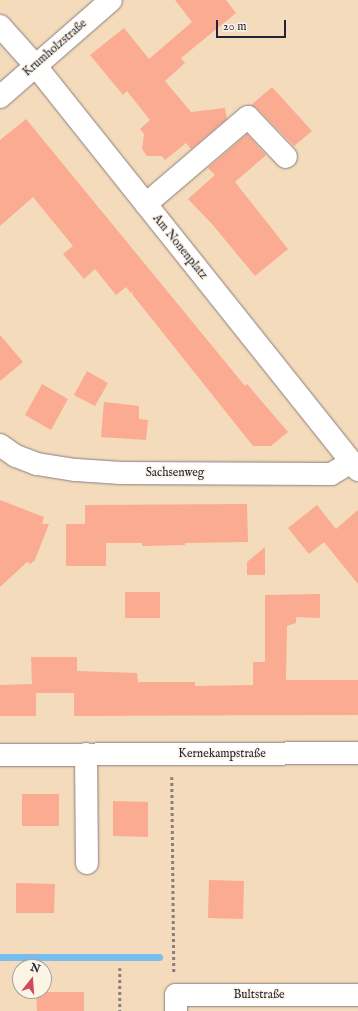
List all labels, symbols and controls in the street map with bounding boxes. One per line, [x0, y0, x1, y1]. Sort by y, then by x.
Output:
scale bar [218, 12, 288, 38]
street label: Krumholzstraße [20, 16, 90, 80]
text: 20 m [223, 19, 246, 34]
street label: Am Nonenplatz [149, 212, 211, 282]
street label: Sachsenweg [146, 466, 204, 480]
street label: Kernekampstraße [178, 747, 266, 761]
north arrow [12, 959, 52, 999]
text: N [29, 960, 42, 977]
street label: Bultstraße [233, 988, 285, 1002]

